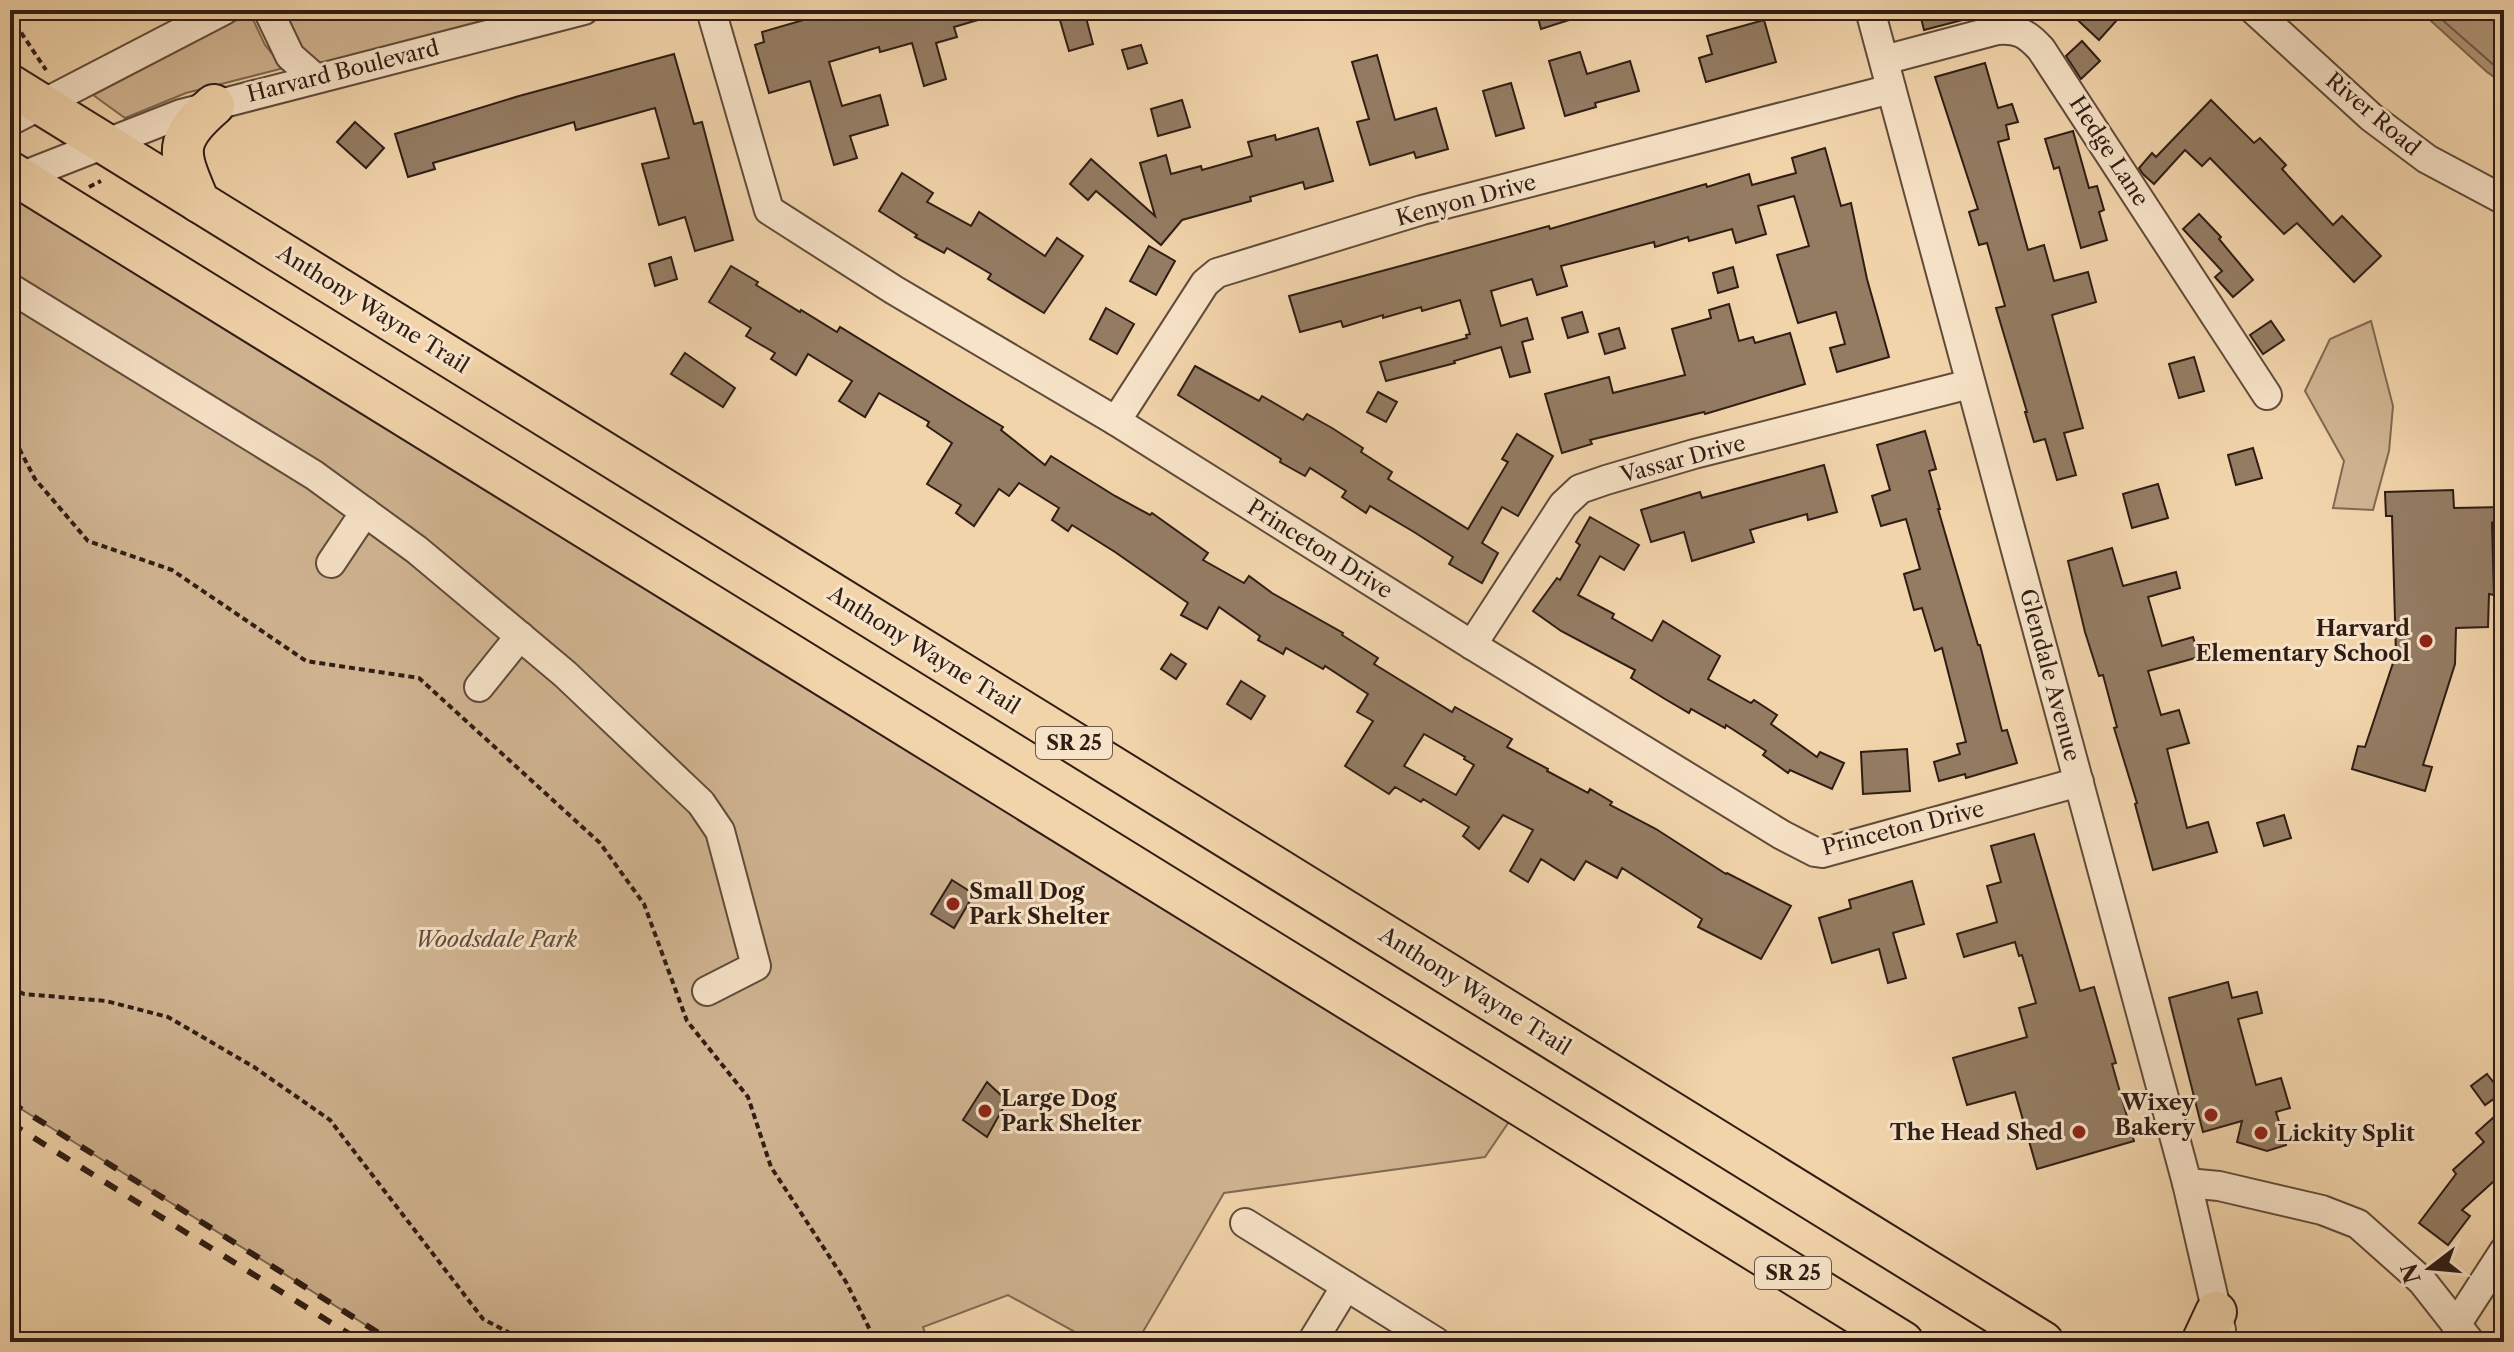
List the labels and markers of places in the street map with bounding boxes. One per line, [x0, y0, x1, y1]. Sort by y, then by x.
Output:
place label: Harvard Elementary School [2195, 615, 2410, 667]
marker: Harvard Elementary School [2417, 632, 2435, 650]
place label: Small Dog Park Shelter [969, 878, 1110, 930]
marker: Small Dog Park Shelter [944, 895, 962, 913]
place label: Large Dog Park Shelter [1001, 1085, 1142, 1137]
place label: Wixey Bakery [2115, 1089, 2195, 1141]
marker: Large Dog Park Shelter [976, 1102, 994, 1120]
marker: Wixey Bakery [2202, 1106, 2220, 1124]
place label: The Head Shed [1890, 1119, 2063, 1146]
place label: Lickity Split [2277, 1120, 2415, 1147]
marker: The Head Shed [2070, 1123, 2088, 1141]
marker: Lickity Split [2252, 1124, 2270, 1142]

